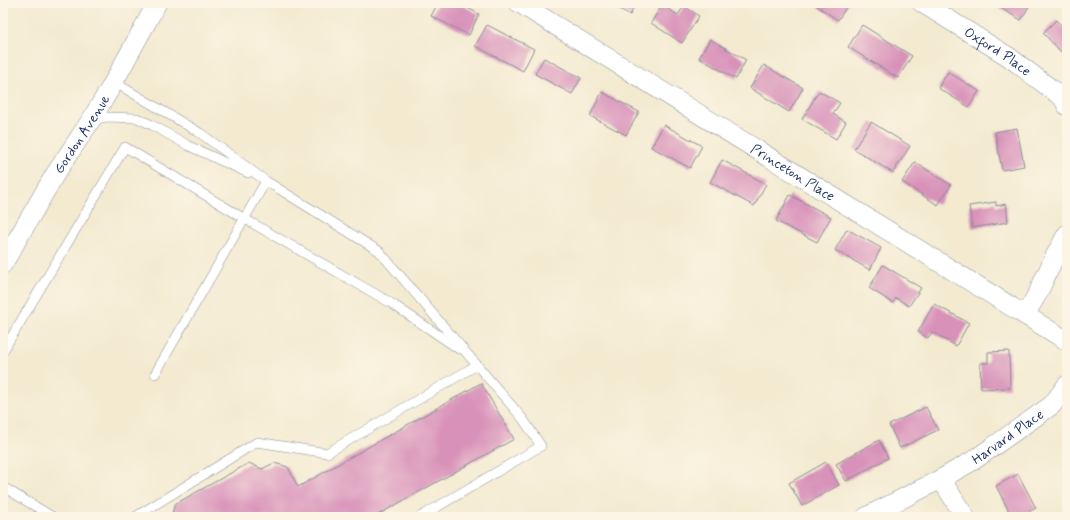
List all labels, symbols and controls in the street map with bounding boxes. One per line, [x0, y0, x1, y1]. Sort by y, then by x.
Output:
street label: Oxford Place [961, 23, 1034, 81]
street label: Gordon Avenue [50, 91, 114, 177]
street label: Princeton Place [747, 140, 838, 206]
street label: Harvard Place [968, 406, 1047, 469]

